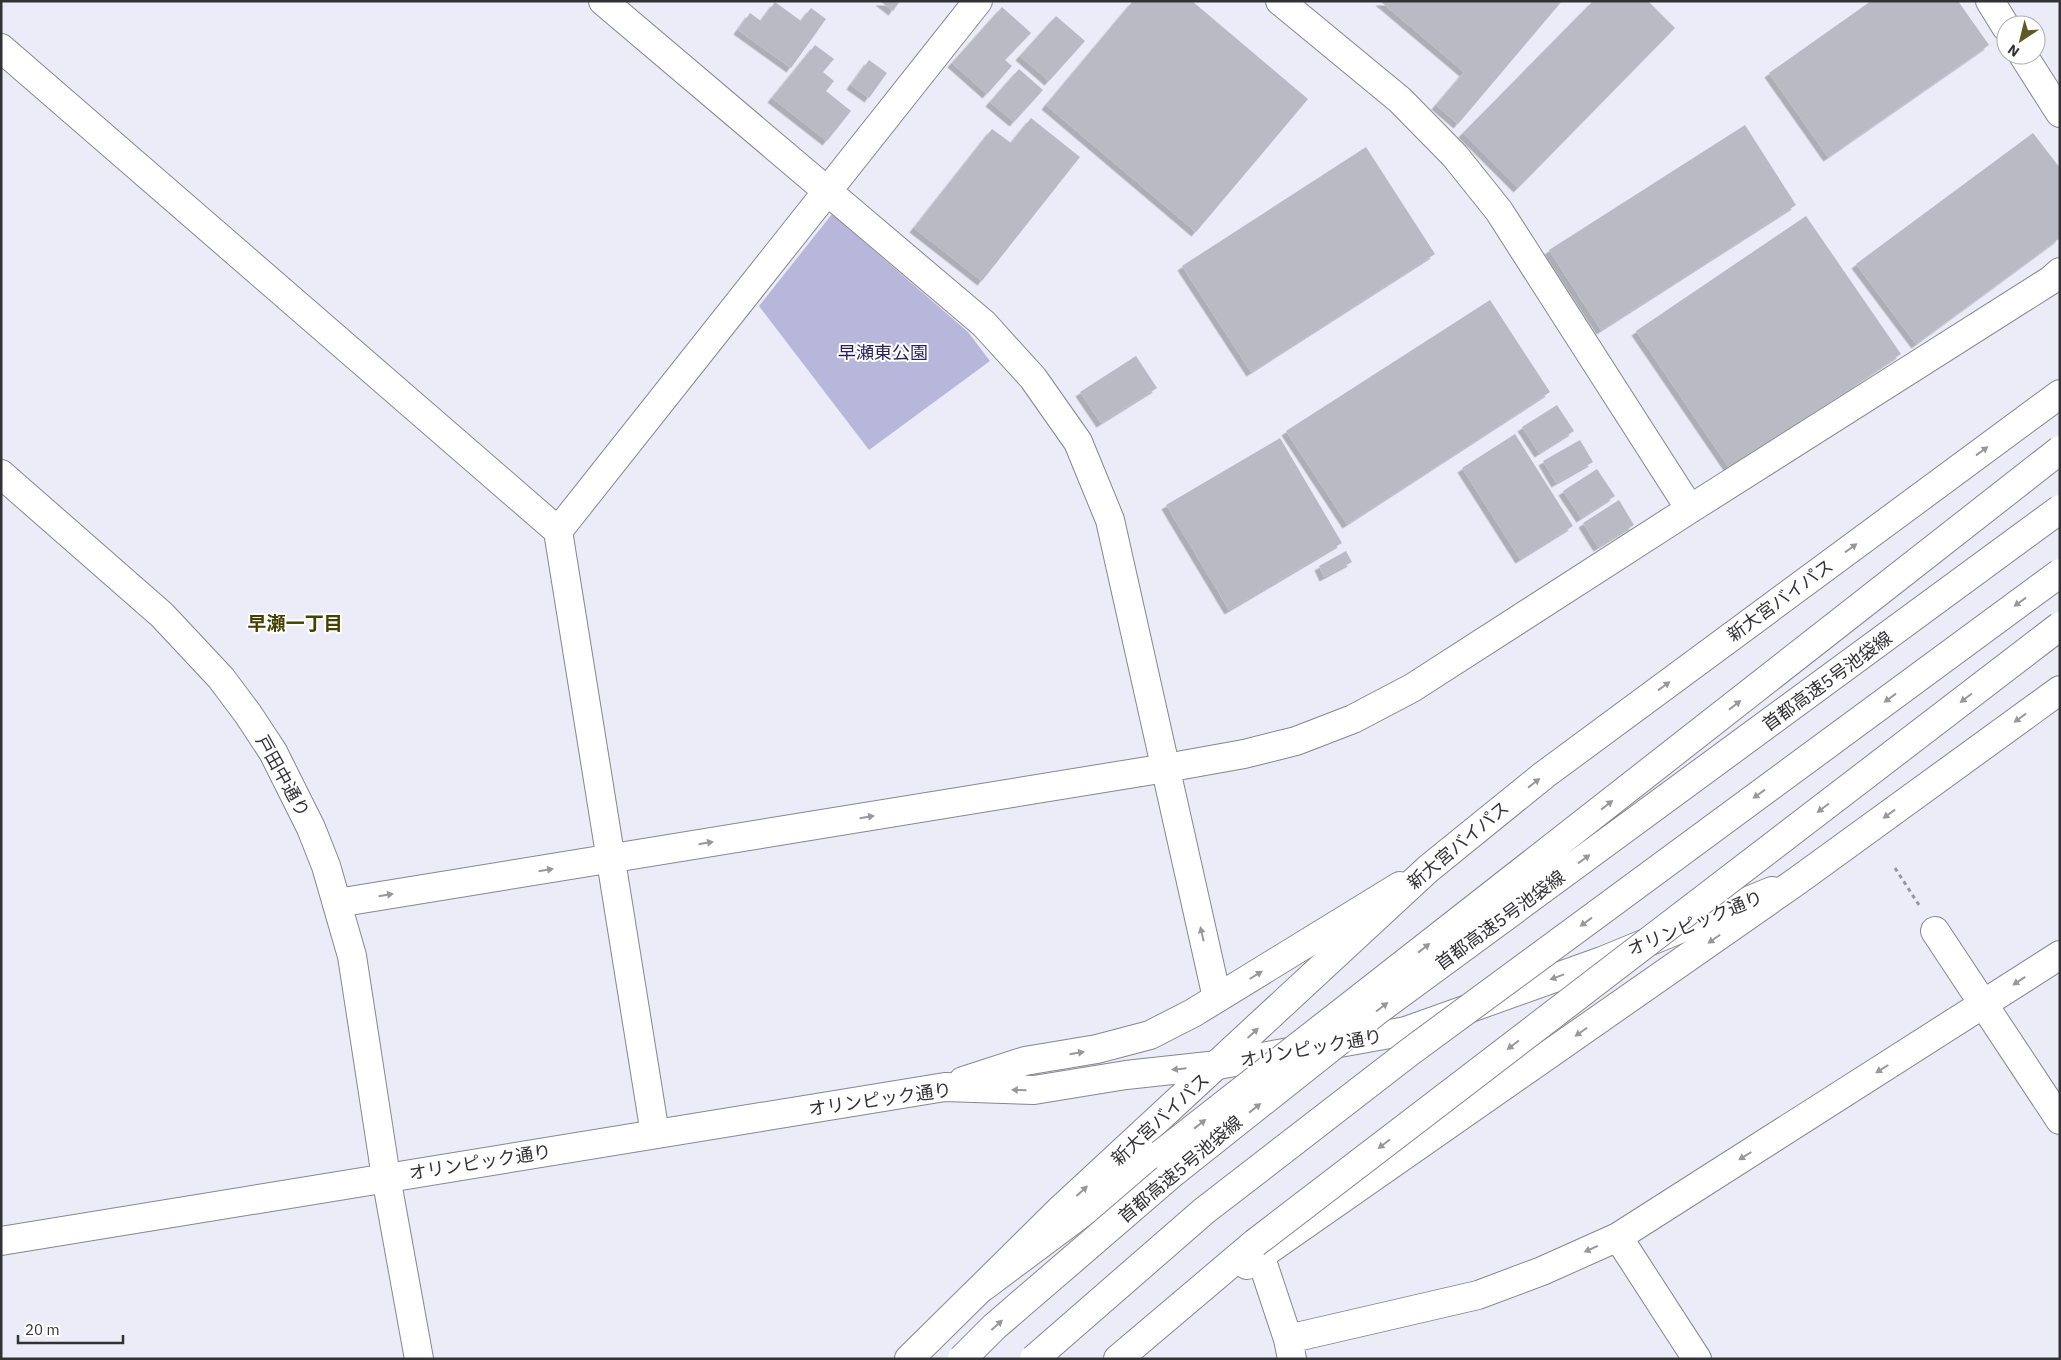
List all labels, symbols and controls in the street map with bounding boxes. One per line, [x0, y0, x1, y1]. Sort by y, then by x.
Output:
north arrow [1996, 15, 2046, 65]
text: N [2004, 40, 2023, 61]
park label: 早瀬東公園 [838, 341, 928, 364]
one-way arrow [1975, 446, 1989, 456]
one-way arrow [1844, 543, 1858, 553]
street label: 新大宮バイパス [1722, 554, 1838, 646]
one-way arrow [2014, 597, 2027, 607]
district label: 早瀬一丁目 [247, 611, 343, 635]
street label: 首都高速5号池袋線 [1758, 626, 1896, 736]
one-way arrow [1657, 681, 1671, 691]
one-way arrow [1883, 693, 1897, 703]
one-way arrow [1959, 693, 1972, 704]
one-way arrow [1728, 699, 1741, 710]
one-way arrow [2014, 713, 2027, 724]
street label: 戸田中通り [251, 731, 315, 821]
one-way arrow [1527, 777, 1540, 788]
one-way arrow [1753, 789, 1766, 800]
street label: 新大宮バイパス [1402, 796, 1514, 894]
one-way arrow [1600, 799, 1613, 810]
one-way arrow [1816, 803, 1830, 813]
one-way arrow [1882, 809, 1896, 819]
one-way arrow [859, 812, 875, 820]
one-way arrow [699, 839, 715, 847]
one-way arrow [1577, 854, 1591, 864]
one-way arrow [538, 865, 554, 873]
street label: 首都高速5号池袋線 [1431, 865, 1569, 975]
street label: オリンピック通り [1624, 885, 1766, 961]
one-way arrow [378, 891, 394, 899]
one-way arrow [1579, 917, 1593, 927]
one-way arrow [1198, 925, 1206, 941]
one-way arrow [1707, 934, 1721, 944]
one-way arrow [1417, 943, 1430, 954]
one-way arrow [1249, 970, 1262, 979]
one-way arrow [1549, 973, 1564, 981]
one-way arrow [2012, 977, 2026, 986]
one-way arrow [1375, 1001, 1388, 1012]
street label: オリンピック通り [1238, 1024, 1384, 1072]
one-way arrow [1246, 1027, 1258, 1039]
one-way arrow [1574, 1027, 1587, 1037]
one-way arrow [1507, 1040, 1520, 1051]
one-way arrow [1069, 1048, 1085, 1056]
one-way arrow [1875, 1064, 1889, 1074]
one-way arrow [1171, 1065, 1187, 1073]
street label: 新大宮バイパス [1106, 1068, 1214, 1170]
street label: オリンピック通り [807, 1078, 953, 1120]
one-way arrow [1010, 1085, 1026, 1093]
one-way arrow [1248, 1102, 1261, 1113]
street label: 首都高速5号池袋線 [1113, 1110, 1247, 1228]
one-way arrow [1193, 1119, 1206, 1130]
street label: オリンピック通り [407, 1139, 553, 1185]
one-way arrow [1377, 1139, 1391, 1149]
one-way arrow [1738, 1151, 1751, 1161]
one-way arrow [1075, 1185, 1088, 1196]
one-way arrow [1584, 1245, 1598, 1253]
scale bar [18, 1312, 122, 1344]
one-way arrow [990, 1319, 1002, 1331]
text: 20 m [25, 1320, 60, 1339]

